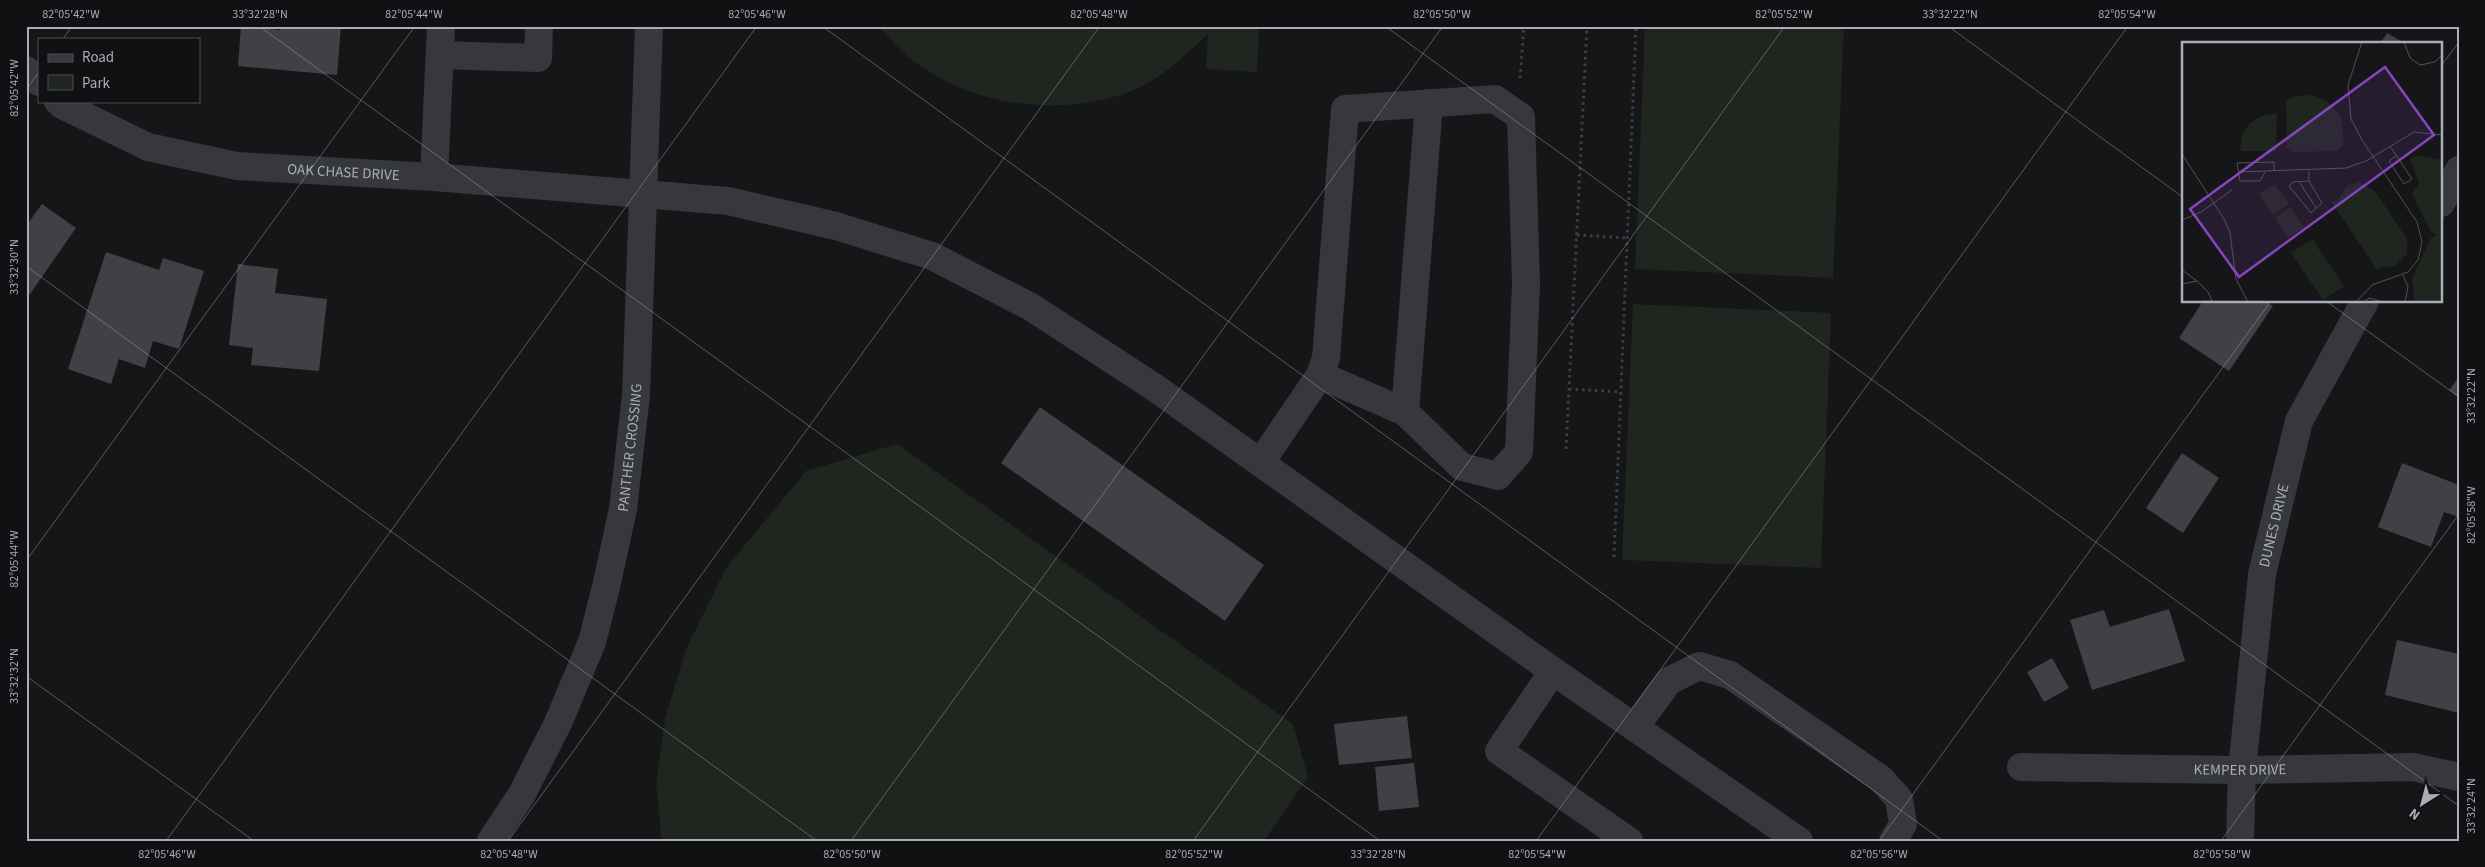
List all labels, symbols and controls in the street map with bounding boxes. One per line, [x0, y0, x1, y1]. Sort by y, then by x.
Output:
text: 82°05'42"W [42, 6, 100, 23]
text: 33°32'28"N [232, 6, 288, 23]
text: 82°05'44"W [385, 6, 443, 23]
text: 82°05'46"W [728, 6, 786, 23]
text: 82°05'48"W [1070, 6, 1128, 23]
text: 82°05'50"W [1413, 6, 1471, 23]
text: 82°05'52"W [1755, 6, 1813, 23]
text: 33°32'22"N [1922, 6, 1978, 23]
text: 82°05'54"W [2098, 6, 2156, 23]
legend [38, 38, 200, 102]
inset map [2182, 42, 2442, 302]
text: Road [82, 47, 114, 68]
text: 82°05'42"W [6, 59, 23, 117]
text: Park [82, 73, 111, 94]
street label: OAK CHASE DRIVE [287, 159, 400, 186]
text: 33°32'30"N [6, 239, 23, 295]
text: 33°32'22"N [2463, 368, 2480, 424]
street label: PANTHER CROSSING [613, 383, 647, 513]
street label: DUNES DRIVE [2254, 482, 2294, 569]
text: 82°05'58"W [2463, 486, 2480, 544]
text: 82°05'44"W [6, 530, 23, 588]
text: 33°32'32"N [6, 648, 23, 704]
street label: KEMPER DRIVE [2193, 759, 2287, 781]
text: 33°32'24"N [2463, 778, 2480, 834]
north arrow [2398, 780, 2448, 830]
text: N [2405, 803, 2425, 825]
text: 82°05'46"W [138, 846, 196, 863]
text: 82°05'48"W [480, 846, 538, 863]
text: 82°05'50"W [823, 846, 881, 863]
text: 82°05'52"W [1165, 846, 1223, 863]
text: 33°32'28"N [1350, 846, 1406, 863]
text: 82°05'54"W [1508, 846, 1566, 863]
text: 82°05'56"W [1850, 846, 1908, 863]
text: 82°05'58"W [2193, 846, 2251, 863]

